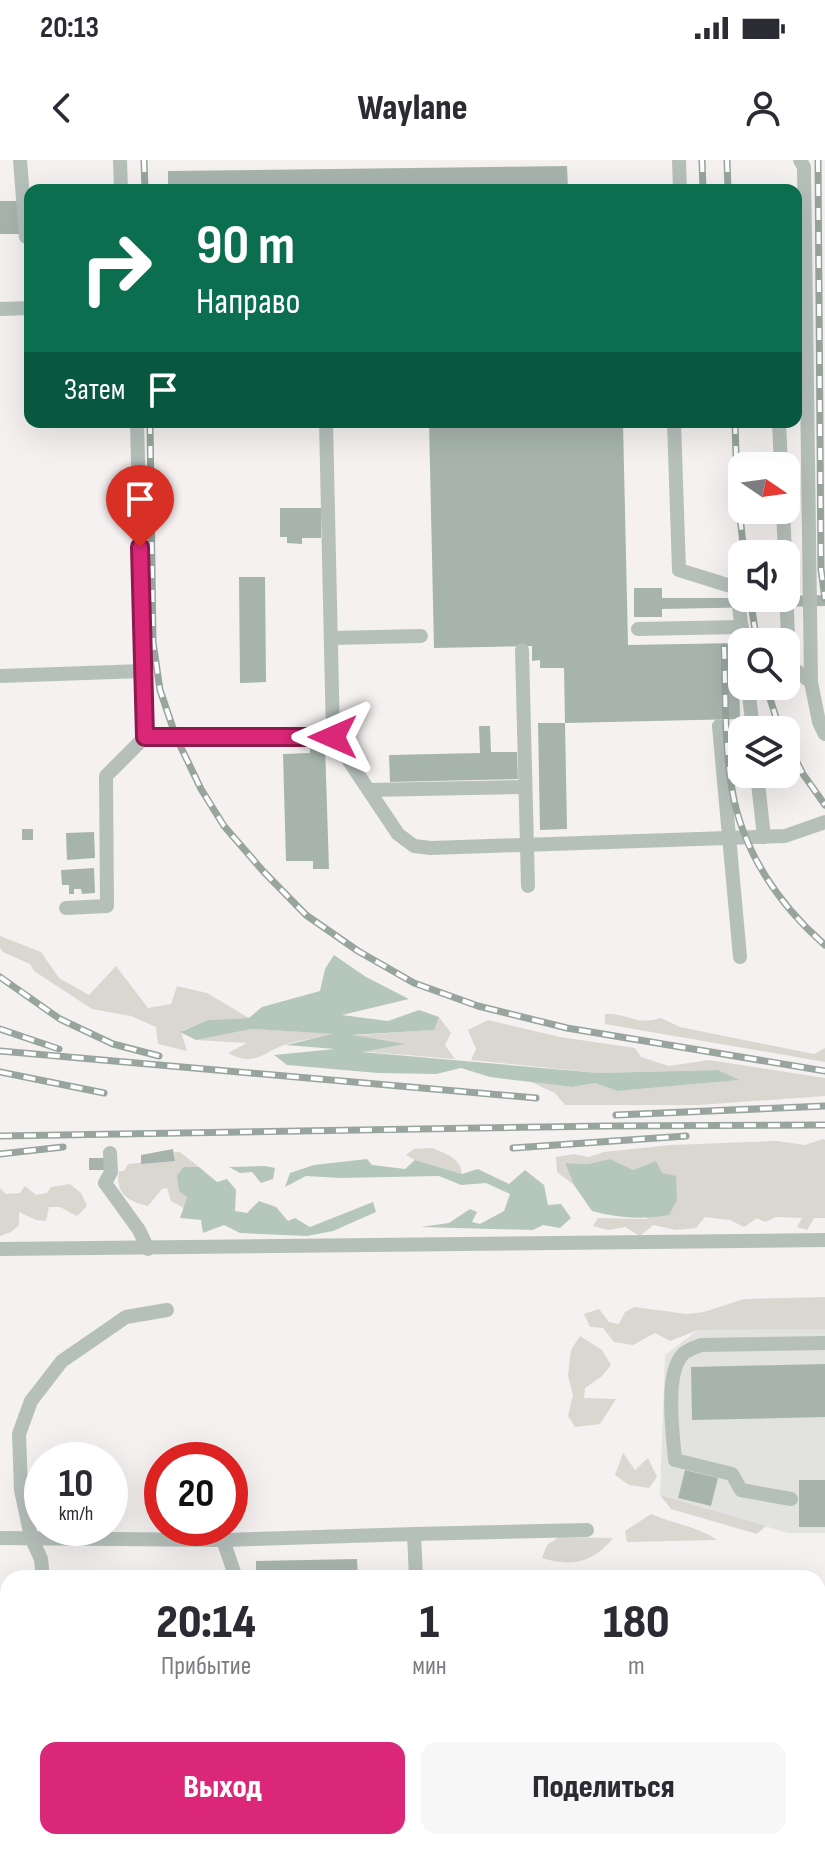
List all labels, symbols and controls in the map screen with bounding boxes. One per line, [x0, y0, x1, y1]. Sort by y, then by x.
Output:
text: 20:13 [40, 10, 99, 46]
icon: back [40, 86, 84, 130]
icon: person [741, 86, 785, 130]
text: Waylane [358, 87, 467, 130]
text: 90 m [196, 213, 295, 280]
icon: right [64, 216, 168, 320]
text: Направо [196, 281, 300, 324]
icon: arrive [141, 368, 185, 412]
text: Затем [64, 372, 125, 408]
north arrow [728, 452, 800, 524]
map controls [728, 452, 800, 788]
pin [106, 465, 174, 547]
icon: arrive [118, 477, 162, 521]
button: sound [728, 540, 800, 612]
button: search [728, 628, 800, 700]
position arrow [291, 695, 375, 779]
button: layers [728, 716, 800, 788]
speed limit sign: 20 [144, 1442, 248, 1546]
text: 10 [59, 1460, 93, 1508]
text: km/h [59, 1502, 93, 1526]
text: 20:14 [156, 1594, 256, 1651]
text: 1 [420, 1594, 439, 1651]
text: 180 [603, 1594, 670, 1651]
text: Прибытие [161, 1651, 251, 1682]
text: мин [412, 1651, 447, 1682]
text: m [628, 1651, 645, 1682]
button: Выход [40, 1742, 405, 1834]
button: Поделиться [421, 1742, 786, 1834]

